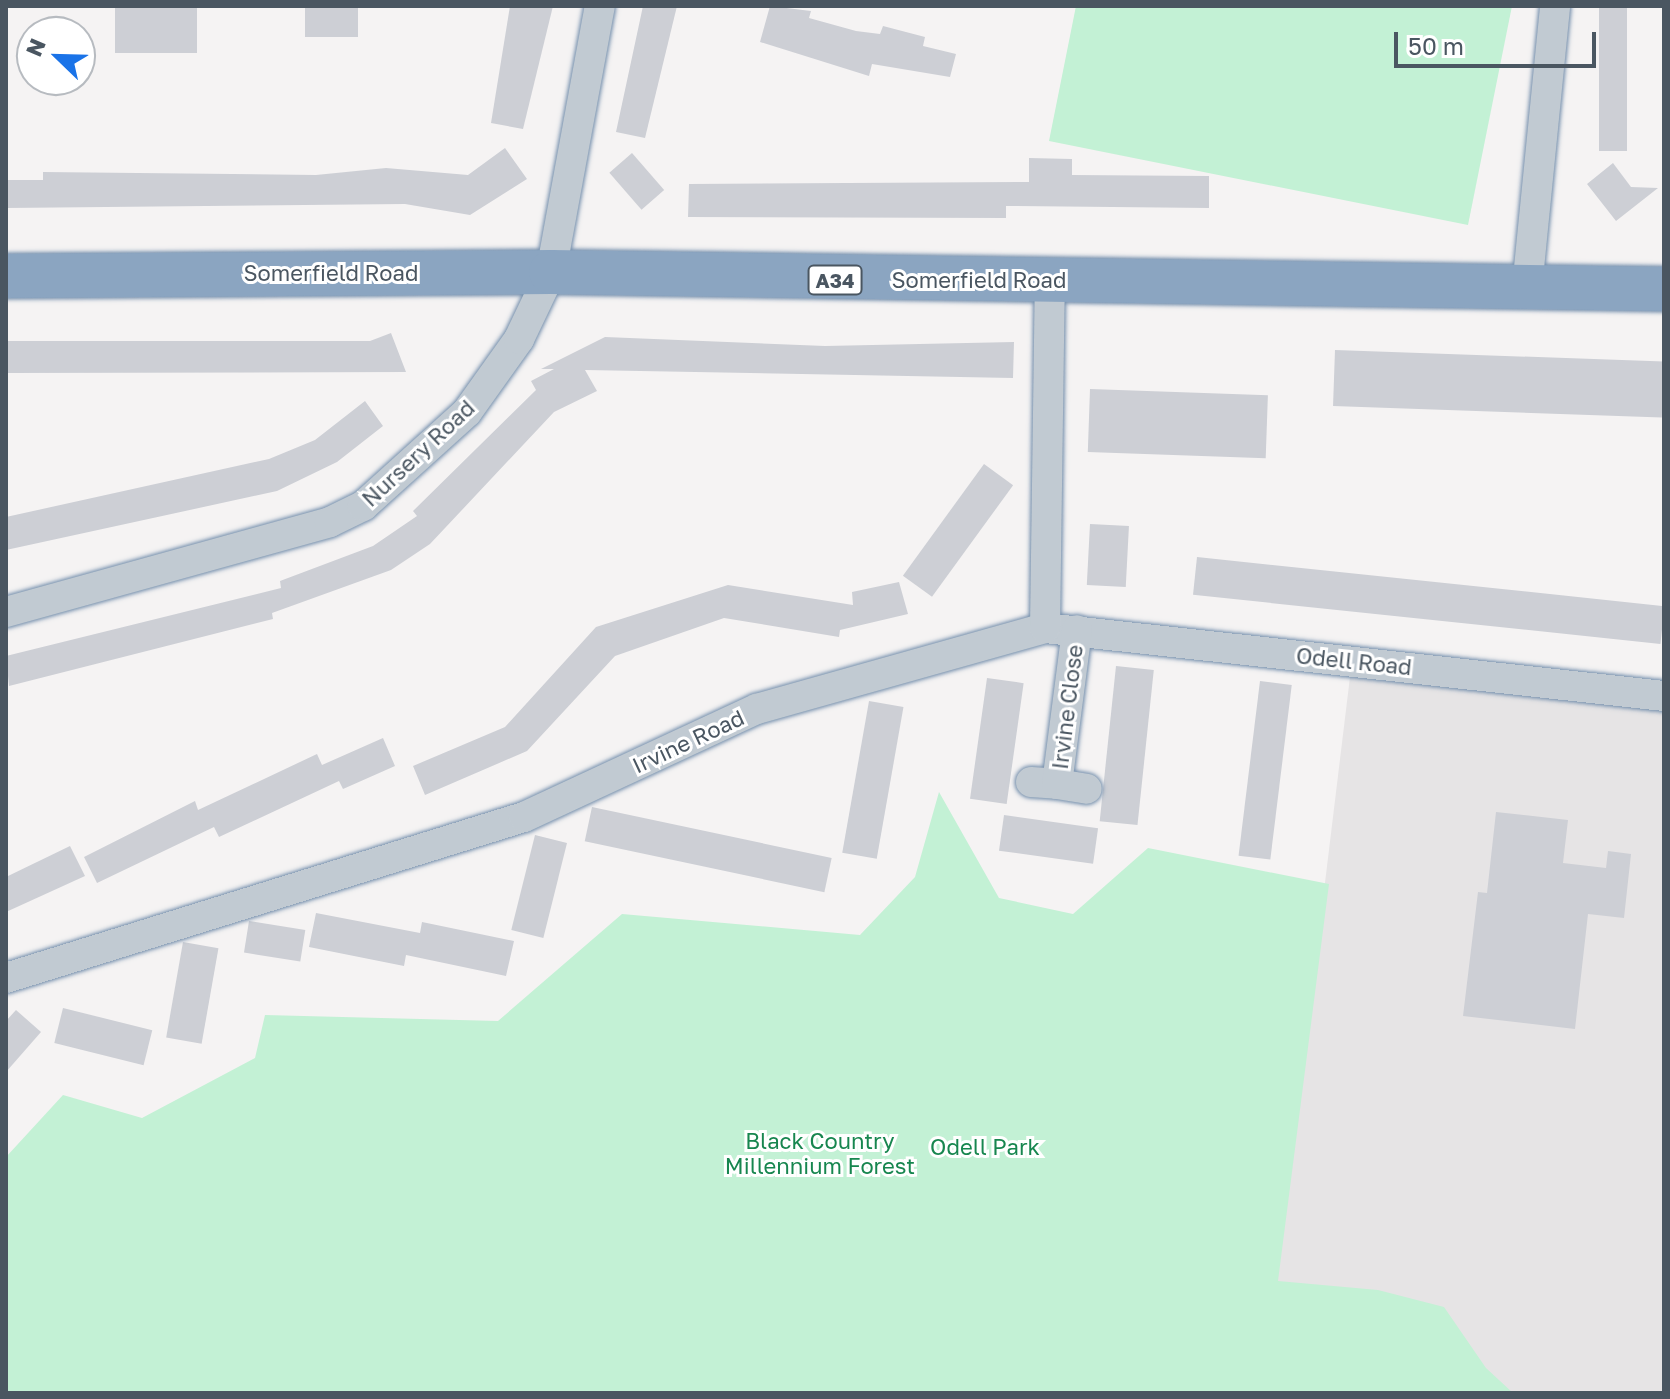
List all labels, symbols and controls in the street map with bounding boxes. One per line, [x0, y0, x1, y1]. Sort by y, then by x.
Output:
north arrow [16, 16, 96, 96]
scale bar [1398, 16, 1600, 66]
text: 50 m [1408, 31, 1464, 60]
text: N [20, 34, 51, 60]
street label: Somerfield Road [244, 260, 418, 286]
road number: A34 [807, 264, 863, 296]
street label: Somerfield Road [892, 267, 1066, 293]
street label: Nursery Road [356, 394, 480, 512]
street label: Odell Road [1295, 642, 1413, 680]
street label: Irvine Close [1046, 643, 1088, 771]
street label: Irvine Road [628, 704, 748, 778]
park label: Black Country Millennium Forest [725, 1127, 915, 1178]
park label: Odell Park [930, 1134, 1040, 1160]

